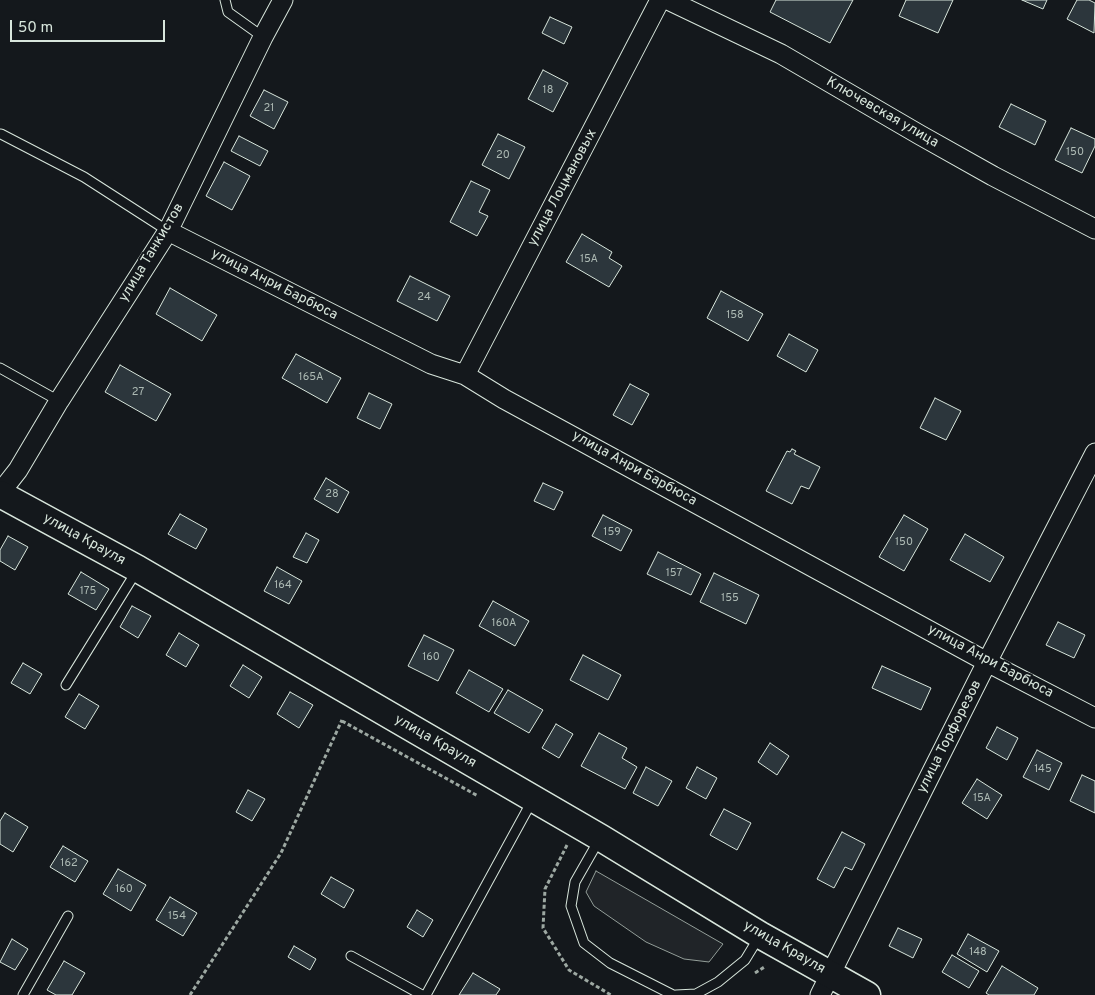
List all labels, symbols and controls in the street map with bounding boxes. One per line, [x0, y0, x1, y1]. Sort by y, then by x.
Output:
scale bar [12, 10, 168, 42]
text: 50 m [18, 19, 53, 38]
street label: Ключевская улица [823, 74, 941, 152]
house number: 18 [543, 84, 553, 98]
house number: 21 [264, 102, 274, 116]
street label: улица Лоцмановых [525, 126, 601, 250]
house number: 150 [1066, 146, 1084, 160]
house number: 20 [496, 149, 510, 163]
street label: улица Танкистов [116, 201, 188, 305]
street label: улица Анри Барбюса [208, 246, 340, 324]
house number: 15А [580, 253, 598, 267]
house number: 24 [417, 291, 431, 305]
house number: 158 [726, 309, 744, 323]
house number: 165А [299, 371, 323, 385]
house number: 27 [132, 386, 144, 400]
street label: улица Анри Барбюса [569, 428, 699, 510]
house number: 28 [325, 488, 339, 502]
street label: улица Крауля [40, 510, 128, 570]
house number: 159 [603, 526, 621, 540]
house number: 150 [895, 536, 913, 550]
house number: 157 [666, 567, 682, 581]
house number: 164 [274, 579, 292, 593]
house number: 175 [80, 585, 96, 599]
house number: 155 [721, 592, 739, 606]
house number: 160А [492, 617, 516, 631]
street label: улица Анри Барбюса [924, 622, 1056, 702]
house number: 160 [422, 651, 440, 665]
street label: улица Торфорезов [914, 678, 986, 796]
street label: улица Крауля [391, 712, 479, 772]
house number: 145 [1034, 763, 1052, 777]
house number: 15А [973, 792, 991, 806]
house number: 162 [60, 857, 78, 871]
house number: 160 [115, 883, 133, 897]
house number: 154 [168, 910, 186, 924]
street label: улица Крауля [740, 918, 828, 978]
house number: 148 [969, 946, 987, 960]

